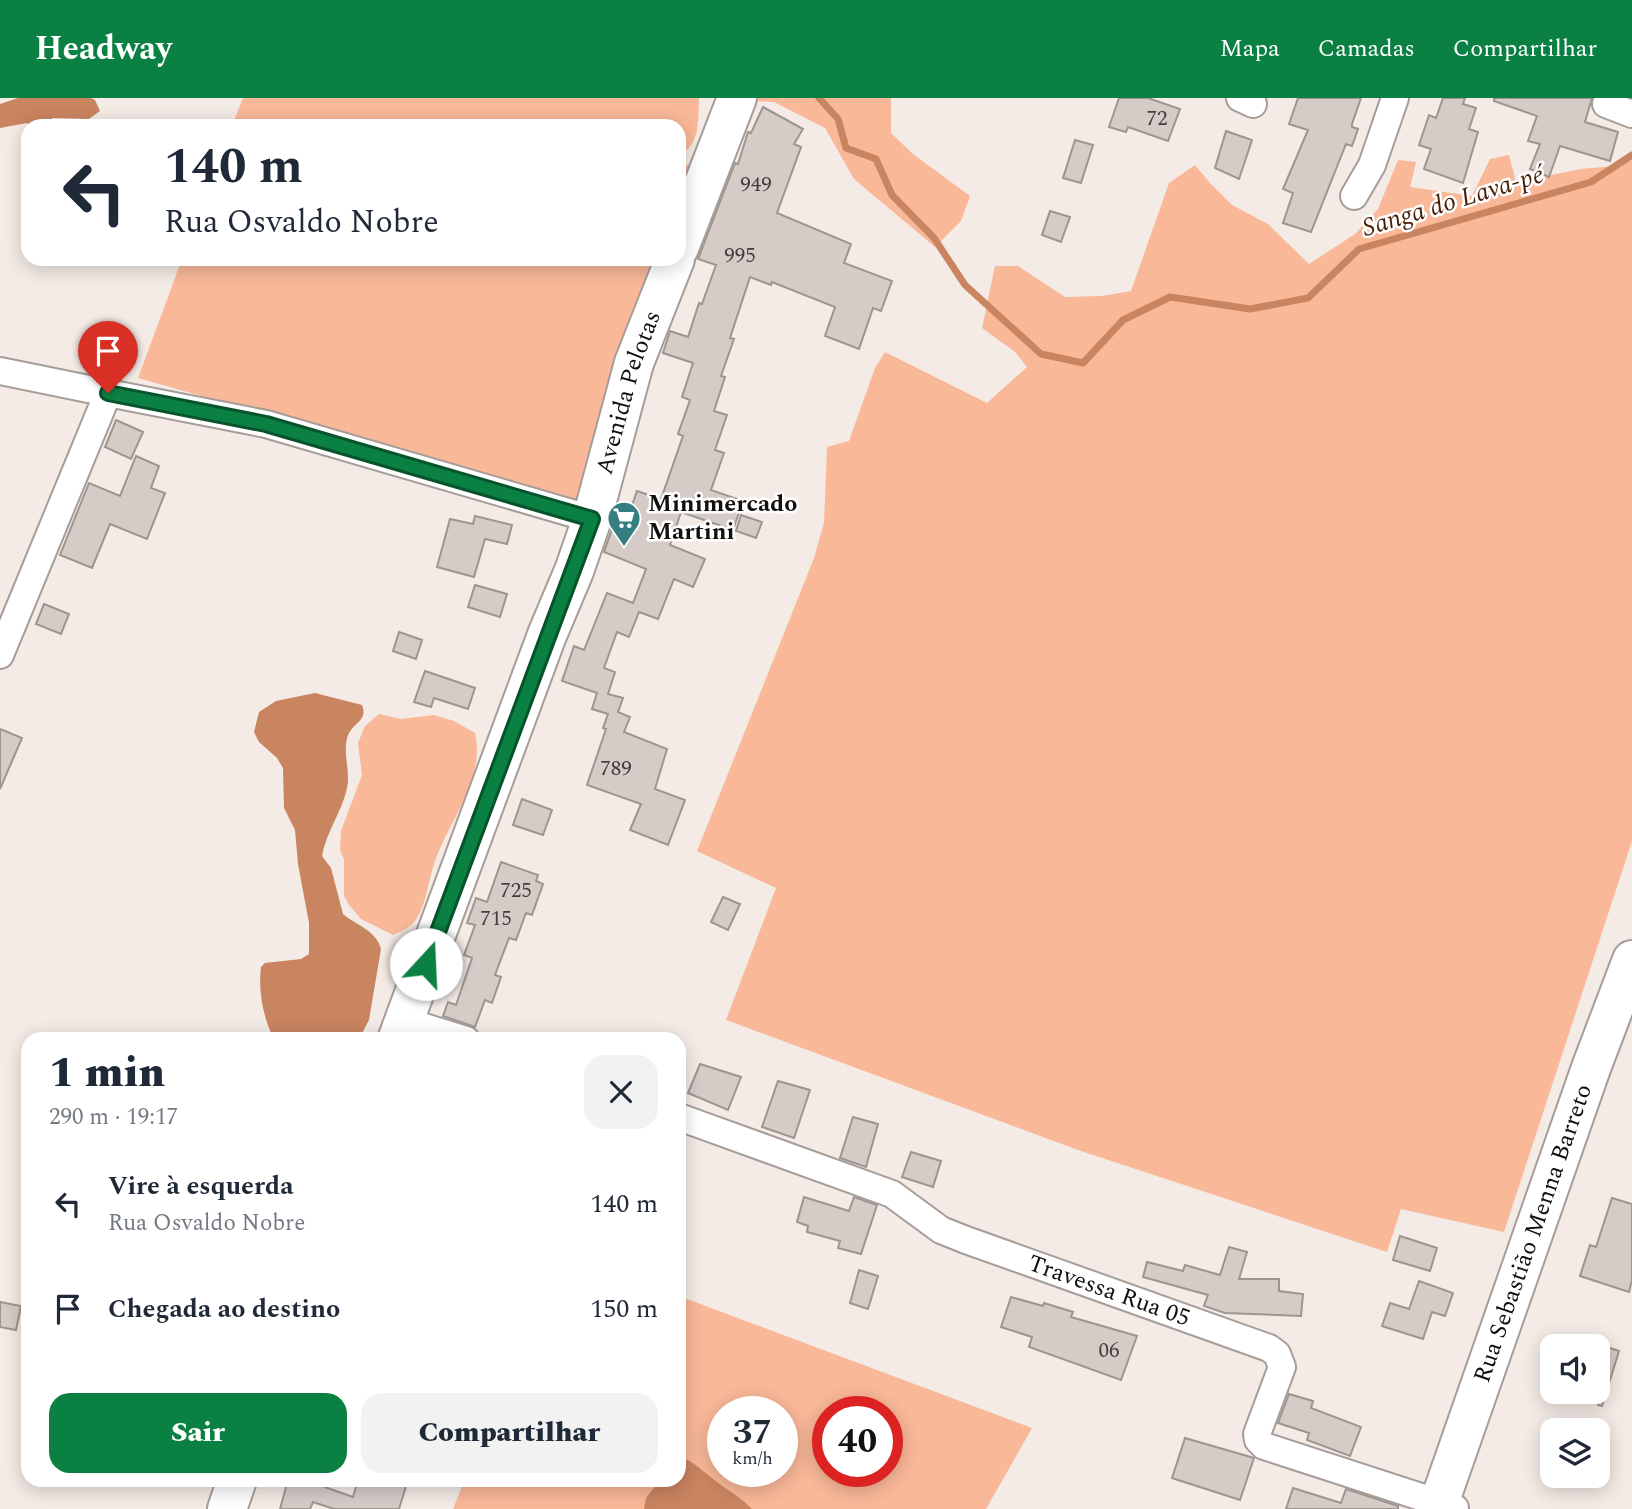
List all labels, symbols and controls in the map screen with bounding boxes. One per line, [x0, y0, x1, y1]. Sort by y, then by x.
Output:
text: Headway [35, 24, 172, 74]
text: Mapa [1220, 31, 1280, 67]
text: Camadas [1318, 31, 1415, 67]
text: Compartilhar [1453, 31, 1597, 67]
house number: 72 [1147, 103, 1168, 135]
text: 140 m [164, 130, 303, 205]
icon: left [49, 147, 140, 238]
water label: Sanga do Lava-pé [1357, 154, 1551, 248]
house number: 949 [740, 169, 772, 201]
text: Rua Osvaldo Nobre [164, 198, 439, 247]
house number: 995 [724, 240, 756, 272]
street label: Avenida Pelotas [587, 305, 671, 479]
pin [78, 321, 138, 393]
icon: arrive [89, 332, 127, 370]
place label: Minimercado Martini [648, 486, 797, 550]
supermarket icon: Minimercado Martini [605, 499, 643, 548]
house number: 789 [600, 753, 632, 785]
house number: 725 [500, 875, 532, 907]
house number: 715 [480, 903, 512, 935]
position arrow [389, 927, 463, 1001]
text: 1 min [49, 1042, 165, 1105]
button: close [584, 1055, 658, 1129]
street label: Rua Sebastião Menna Barreto [1465, 1079, 1602, 1388]
text: 290 m · 19:17 [49, 1100, 178, 1135]
text: Vire à esquerda [108, 1166, 294, 1206]
text: 140 m [590, 1184, 658, 1224]
icon: left [49, 1185, 87, 1223]
text: Rua Osvaldo Nobre [108, 1206, 305, 1241]
street label: Travessa Rua 05 [1023, 1246, 1195, 1336]
text: Chegada ao destino [108, 1289, 340, 1329]
text: 150 m [590, 1289, 658, 1329]
icon: arrive [49, 1290, 87, 1328]
map controls [1540, 1334, 1610, 1488]
button: sound [1540, 1334, 1610, 1404]
house number: 06 [1099, 1335, 1120, 1367]
button: Sair [49, 1393, 347, 1473]
button: Compartilhar [361, 1393, 658, 1473]
speed limit sign: 40 [812, 1396, 903, 1487]
text: 37 [733, 1406, 772, 1459]
button: layers [1540, 1418, 1610, 1488]
text: km/h [732, 1445, 773, 1472]

